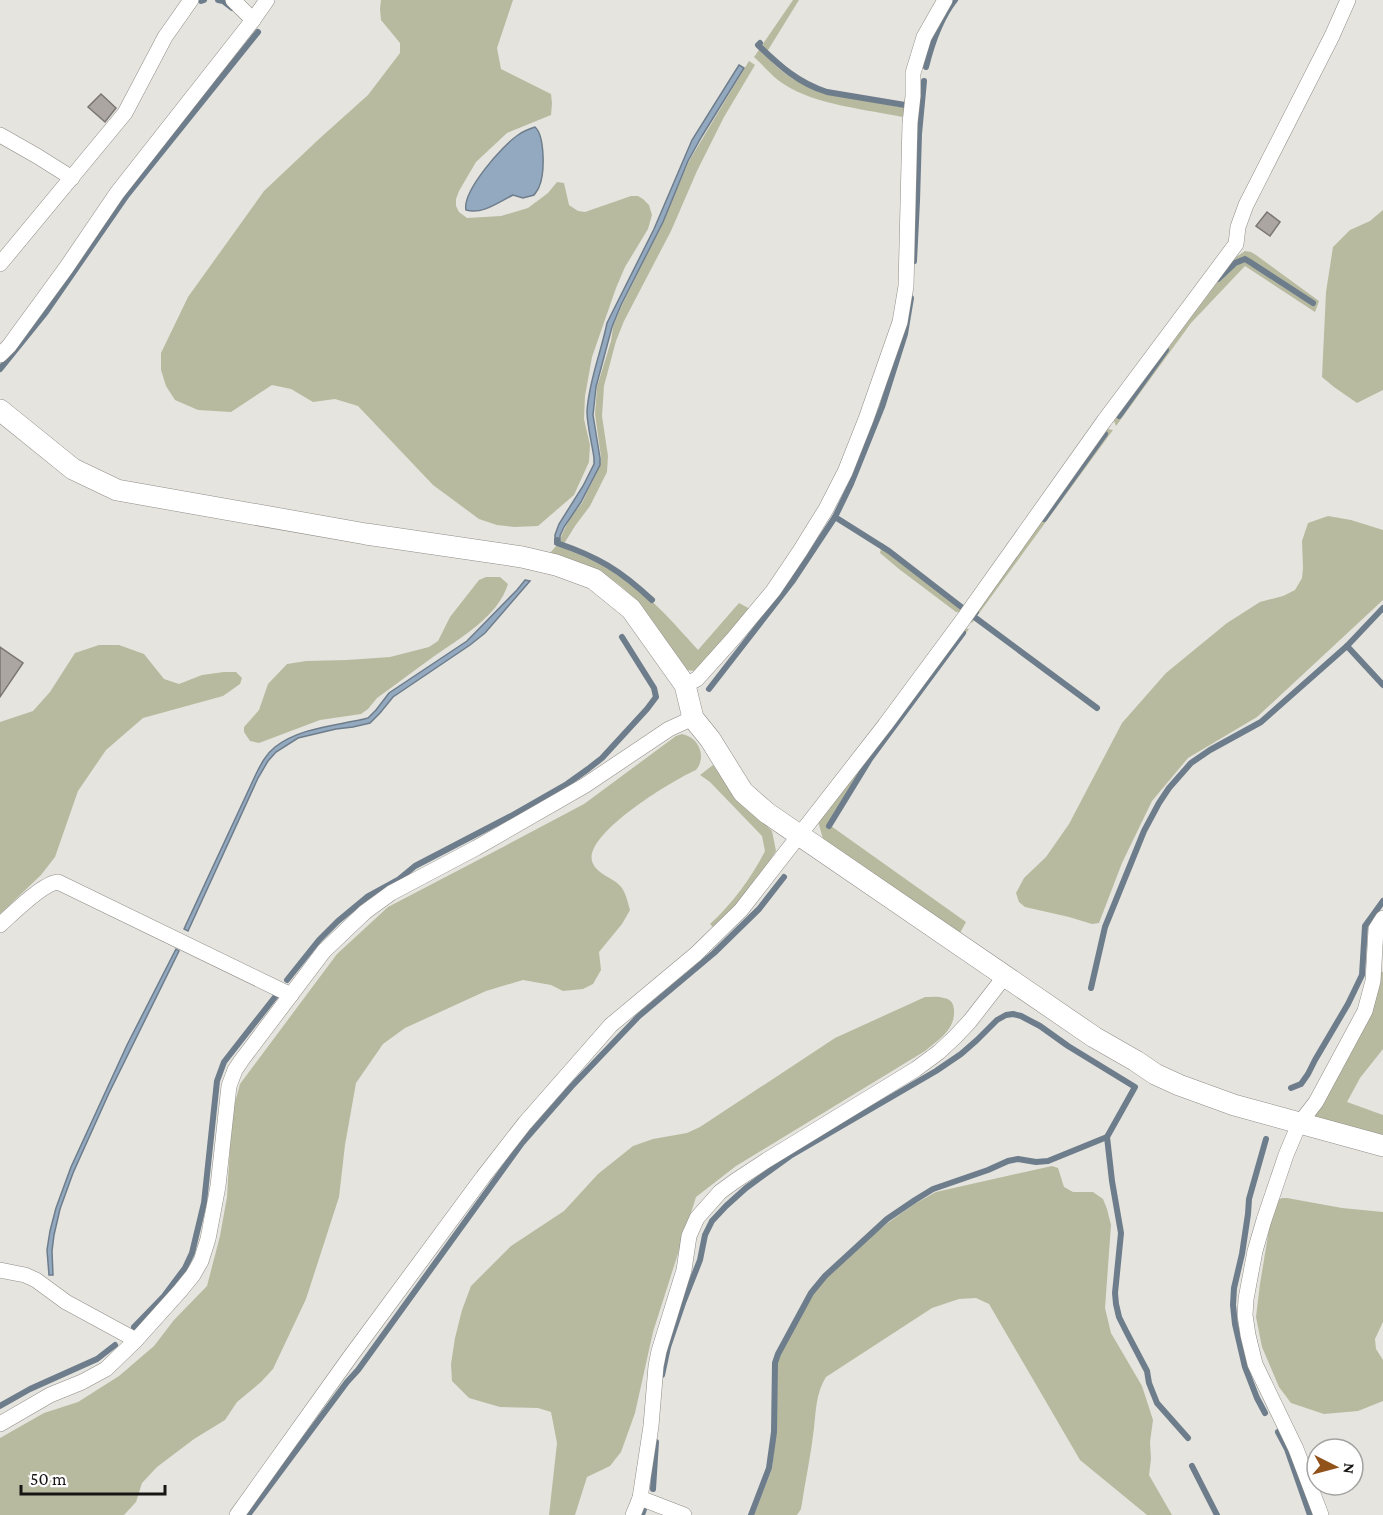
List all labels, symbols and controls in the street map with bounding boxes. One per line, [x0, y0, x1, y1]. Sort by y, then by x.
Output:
north arrow [1305, 1437, 1365, 1497]
scale bar [21, 1458, 165, 1496]
text: N [1340, 1462, 1358, 1475]
text: 50 m [30, 1469, 67, 1489]

